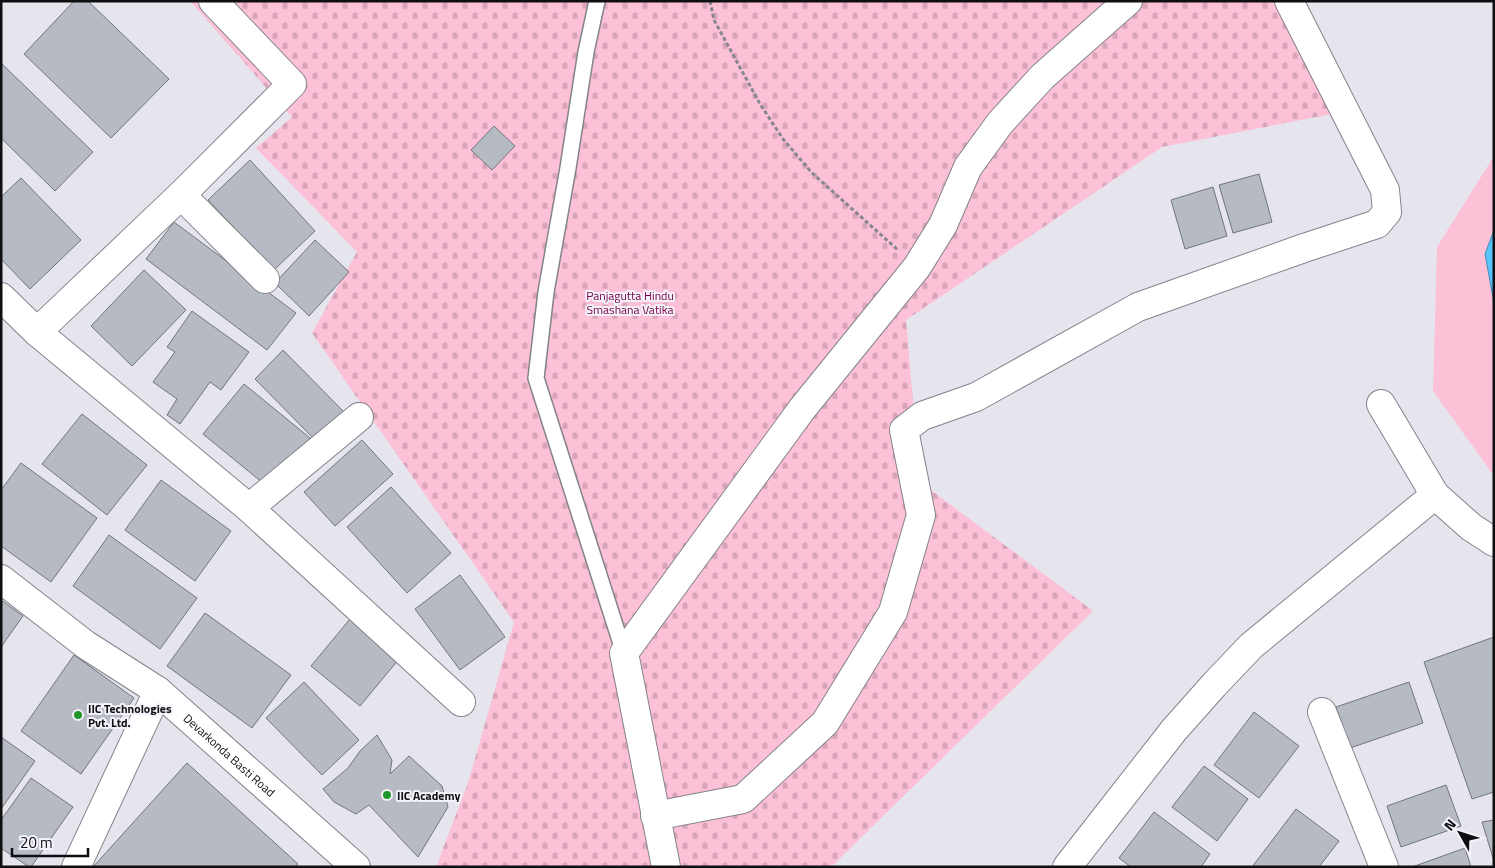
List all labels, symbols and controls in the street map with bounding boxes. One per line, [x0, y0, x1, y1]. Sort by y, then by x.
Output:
park label: Panjagutta Hindu Smashana Vatika [586, 286, 674, 319]
place label: IIC Technologies Pvt. Ltd. [88, 699, 172, 732]
marker: IIC Technologies Pvt. Ltd. [72, 709, 84, 721]
street label: Devarkonda Basti Road [179, 709, 280, 801]
place label: IIC Academy [397, 786, 460, 805]
marker: IIC Academy [381, 789, 393, 801]
north arrow [1435, 808, 1485, 858]
text: N [1438, 814, 1461, 835]
scale bar [12, 826, 89, 858]
text: 20 m [20, 831, 53, 854]

